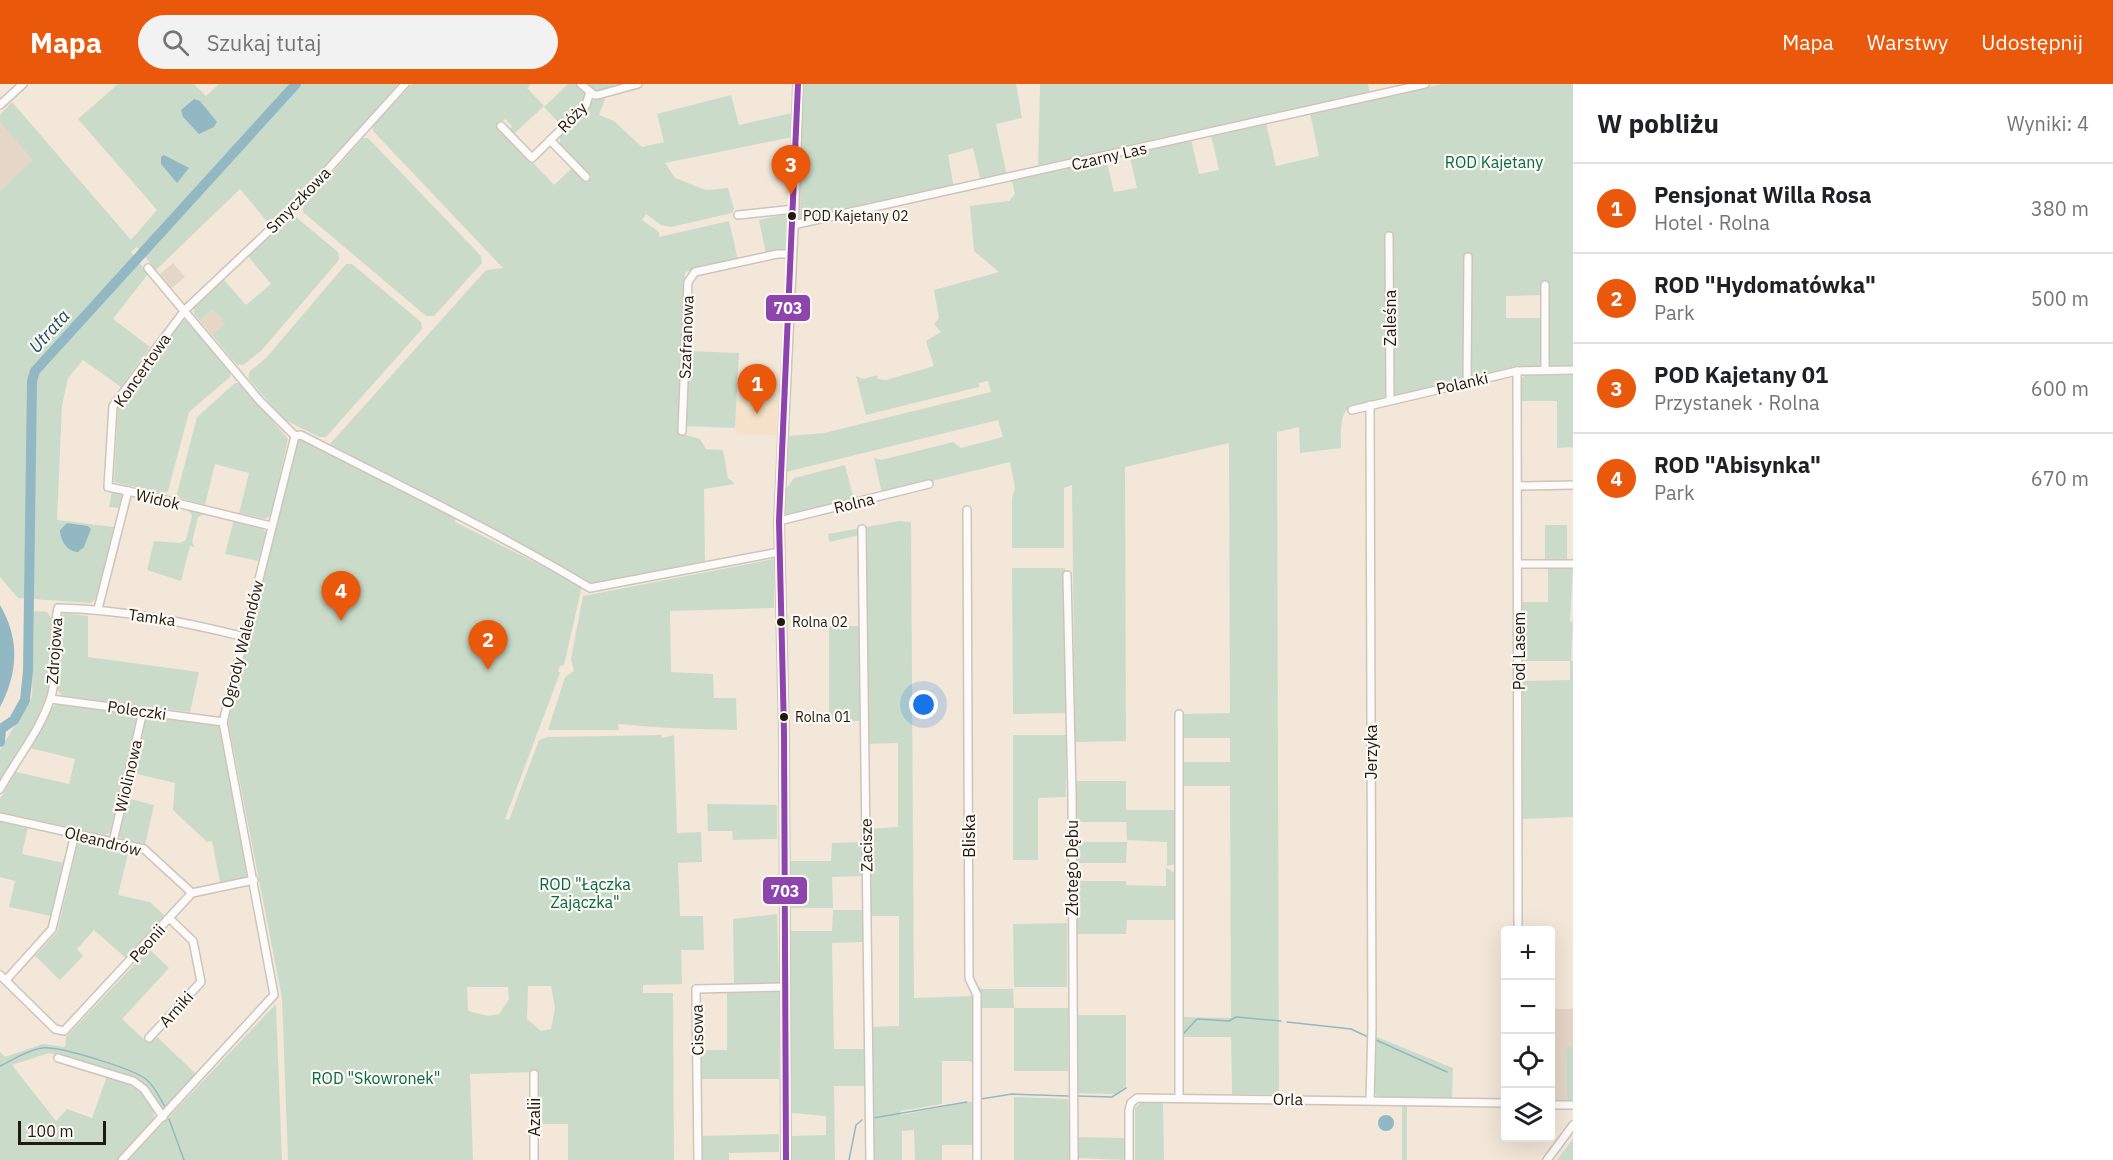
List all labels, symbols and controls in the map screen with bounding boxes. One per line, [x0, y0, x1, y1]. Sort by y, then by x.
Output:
search box [138, 15, 558, 69]
text: Mapa [30, 24, 102, 61]
icon: search [159, 26, 192, 59]
text: Szukaj tutaj [207, 28, 321, 57]
text: Mapa [1782, 28, 1834, 56]
text: Warstwy [1867, 28, 1948, 56]
text: Udostępnij [1981, 28, 2083, 56]
street label: Róży [553, 98, 591, 136]
text: W pobliżu [1597, 106, 1719, 140]
text: Wyniki: 4 [2007, 110, 2089, 137]
street label: Czarny Las [1069, 138, 1149, 174]
pin: 3 [772, 146, 810, 195]
park label: ROD Kajetany [1445, 152, 1543, 172]
street label: Smyczkowa [262, 162, 335, 237]
text: Pensjonat Willa Rosa [1654, 180, 1871, 209]
text: 1 [1611, 195, 1623, 222]
text: 380 m [2031, 195, 2089, 222]
place label: POD Kajetany 02 [803, 207, 909, 225]
text: Hotel · Rolna [1654, 209, 1770, 236]
marker: POD Kajetany 02 [786, 210, 798, 222]
text: ROD "Hydomatówka" [1654, 270, 1876, 299]
text: 2 [1611, 285, 1623, 312]
text: 500 m [2031, 285, 2089, 312]
street label: Zaleśna [1380, 289, 1400, 346]
street label: Szafranowa [675, 294, 697, 379]
line badge: 703 [765, 294, 811, 322]
text: 703 [774, 298, 802, 318]
text: Park [1654, 299, 1694, 326]
water label: Utrata [24, 304, 74, 358]
street label: Koncertowa [109, 329, 175, 411]
text: POD Kajetany 01 [1654, 360, 1828, 389]
pin: 1 [738, 364, 777, 414]
street label: Polanki [1434, 367, 1490, 399]
text: 3 [1611, 375, 1623, 402]
text: 600 m [2031, 375, 2089, 402]
text: Przystanek · Rolna [1654, 389, 1820, 416]
text: ROD "Abisynka" [1654, 450, 1821, 479]
text: 4 [1611, 465, 1623, 492]
text: 670 m [2031, 465, 2089, 492]
text: Park [1654, 479, 1694, 506]
street label: Widok [134, 484, 183, 514]
street label: Rolna [832, 488, 877, 518]
pin: 4 [322, 572, 360, 621]
street label: Ogrody Walendów [216, 578, 268, 710]
street label: Tamka [127, 604, 177, 630]
street label: Pod Lasem [1509, 612, 1529, 690]
place label: Rolna 02 [792, 613, 848, 631]
street label: Zdrojowa [42, 616, 66, 685]
marker: Rolna 02 [775, 616, 787, 628]
pin: 2 [468, 620, 508, 670]
your location [909, 690, 938, 719]
street label: Poleczki [106, 696, 168, 724]
place label: Rolna 01 [795, 708, 851, 726]
marker: Rolna 01 [778, 711, 790, 723]
street label: Jerzyka [1361, 724, 1381, 780]
street label: Wiolinowa [110, 737, 146, 814]
street label: Bliska [959, 814, 979, 858]
street label: Zacisze [856, 818, 876, 872]
street label: Złotego Dębu [1062, 820, 1082, 916]
street label: Oleandrów [63, 822, 143, 860]
park label: ROD "Łączka Zajączka" [539, 874, 631, 912]
line badge: 703 [762, 876, 808, 905]
text: 703 [771, 881, 799, 901]
street label: Peonii [125, 920, 169, 966]
map controls [1501, 926, 1555, 1142]
button: + [1501, 926, 1555, 980]
button: − [1501, 980, 1555, 1034]
street label: Arniki [155, 987, 197, 1031]
street label: Cisowa [687, 1004, 707, 1056]
button: locate [1501, 1034, 1555, 1088]
park label: ROD "Skowronek" [311, 1068, 441, 1088]
button: layers [1501, 1088, 1555, 1142]
street label: Orla [1273, 1089, 1304, 1109]
street label: Azalii [524, 1098, 544, 1136]
scale bar [18, 1118, 106, 1146]
text: 100 m [27, 1121, 74, 1141]

